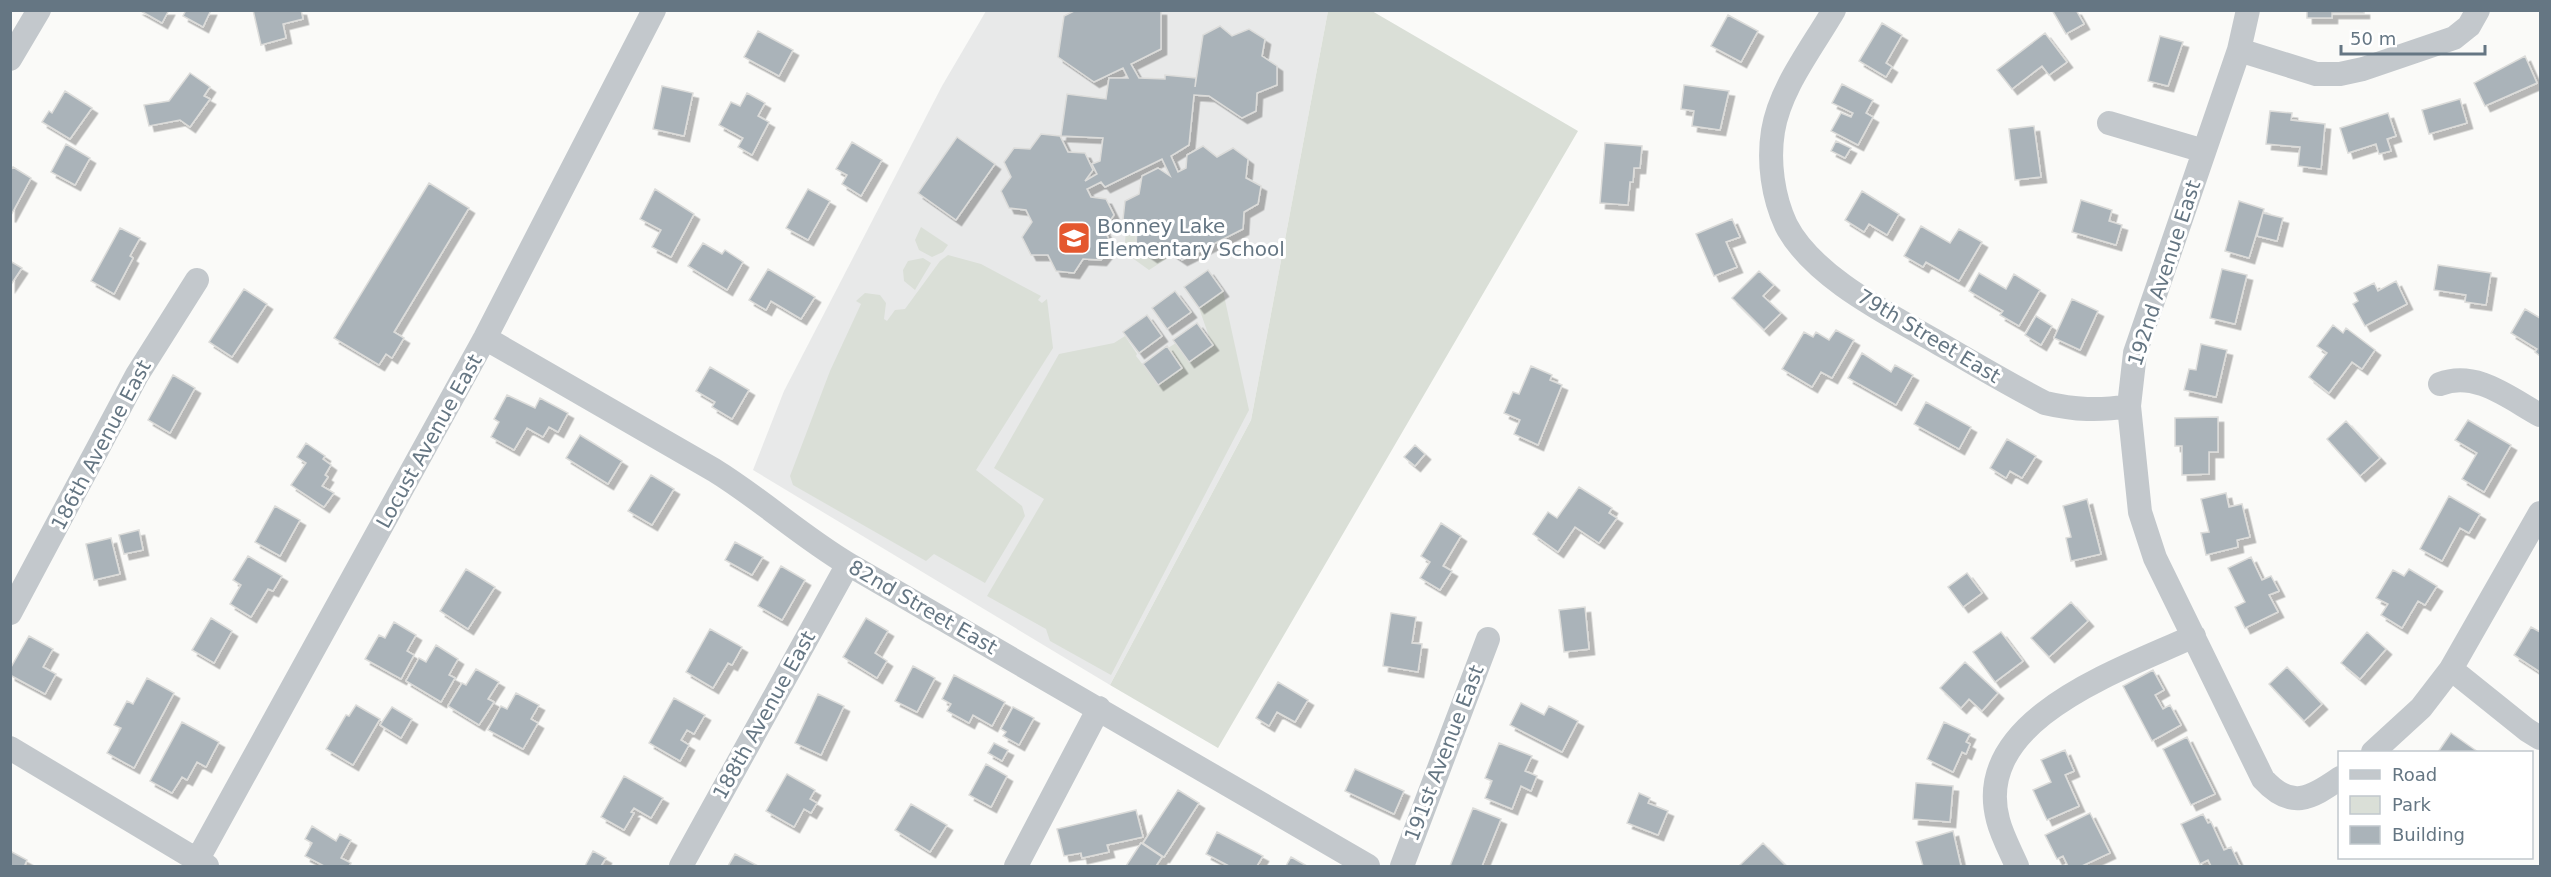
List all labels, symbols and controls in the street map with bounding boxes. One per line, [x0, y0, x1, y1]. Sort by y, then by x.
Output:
scale bar [2341, 18, 2485, 56]
text: 50 m [2350, 28, 2396, 49]
street label: 192nd Avenue East [2123, 177, 2205, 369]
place label: Bonney Lake Elementary School [1097, 214, 1285, 261]
school or university icon: Bonney Lake Elementary School [1056, 220, 1092, 256]
street label: 79th Street East [1853, 284, 2005, 388]
street label: Locust Avenue East [371, 350, 487, 532]
street label: 186th Avenue East [46, 356, 156, 534]
street label: 82nd Street East [844, 555, 1002, 659]
street label: 188th Avenue East [708, 626, 820, 803]
street label: 191st Avenue East [1399, 661, 1489, 844]
legend [2338, 751, 2533, 859]
text: Road [2392, 764, 2437, 785]
text: Park [2392, 794, 2431, 815]
text: Building [2392, 824, 2465, 845]

